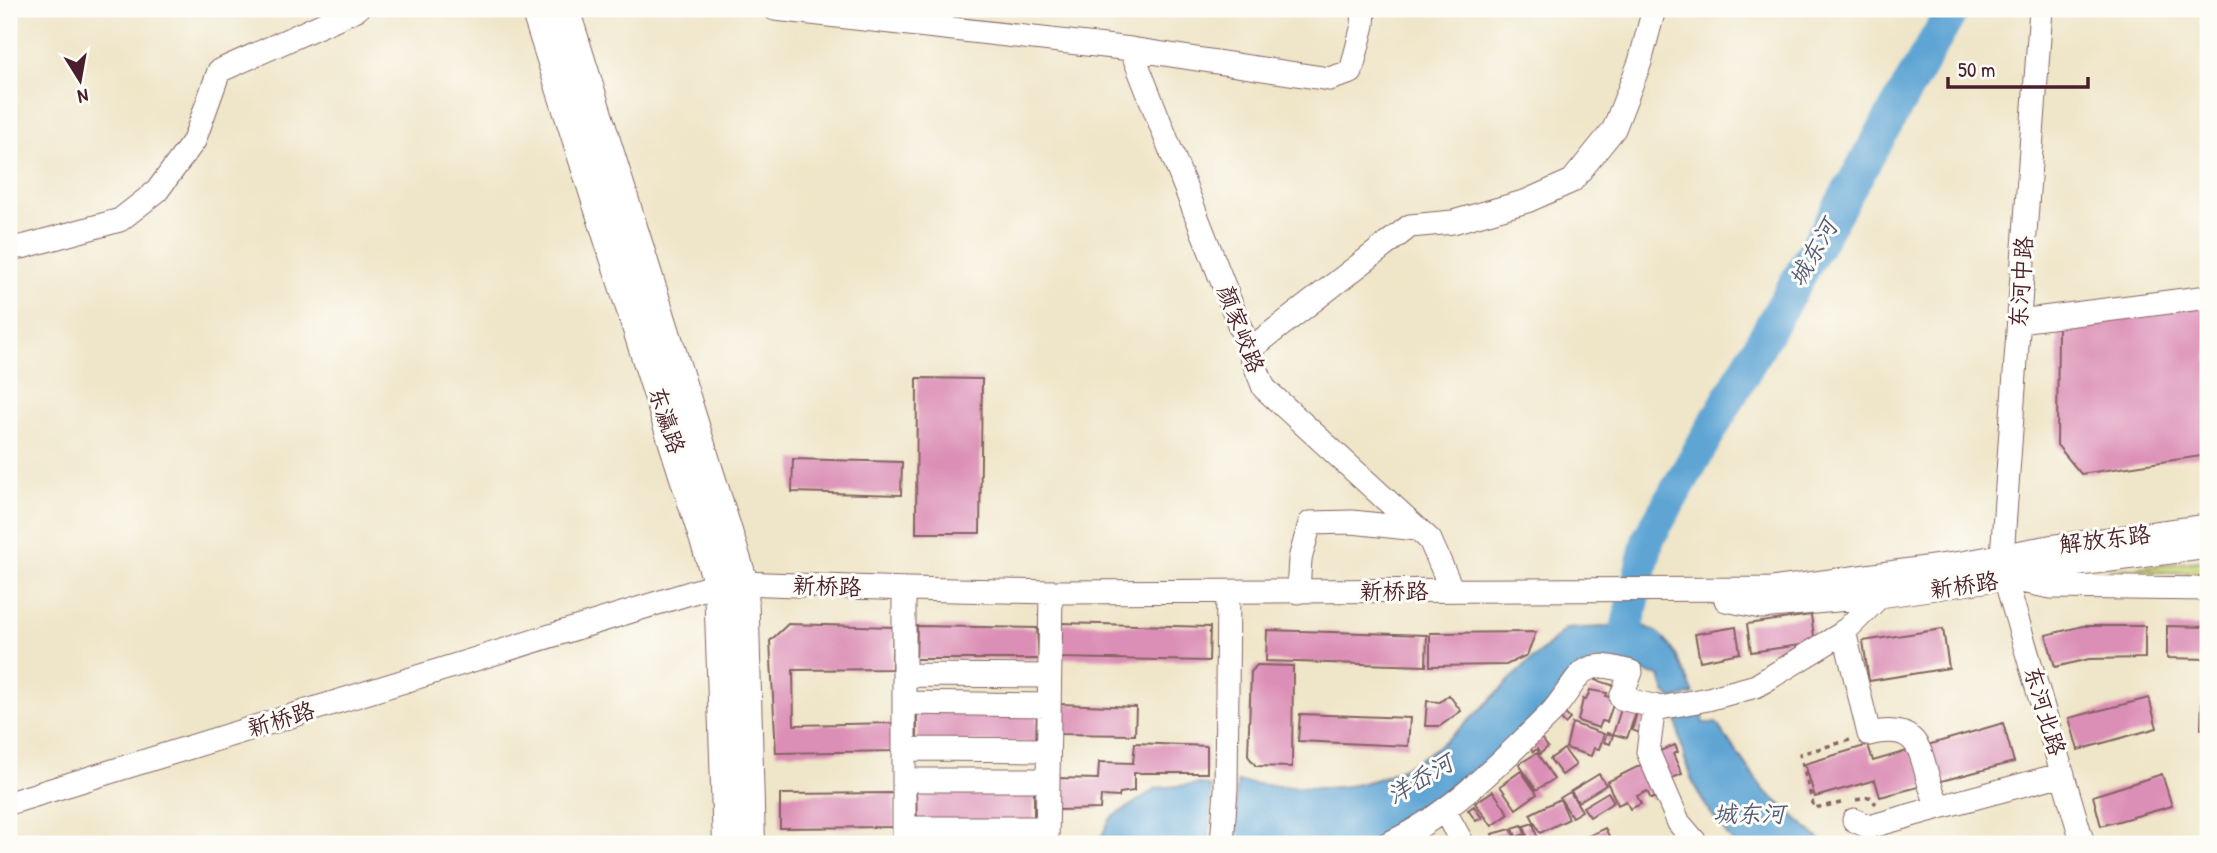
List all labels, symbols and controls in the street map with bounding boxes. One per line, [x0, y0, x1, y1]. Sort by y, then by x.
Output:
north arrow [46, 46, 116, 116]
scale bar [1948, 46, 2088, 90]
text: 50 m [1958, 55, 1995, 84]
text: N [76, 83, 91, 110]
water label: 城东河 [1780, 210, 1846, 292]
street label: 东河中路 [2002, 235, 2039, 329]
street label: 颜家峧路 [1211, 280, 1272, 377]
street label: 东瀛路 [642, 382, 693, 457]
street label: 解放东路 [2057, 518, 2152, 559]
street label: 新桥路 [1928, 564, 2000, 605]
street label: 新桥路 [792, 569, 862, 602]
street label: 新桥路 [1360, 575, 1429, 606]
street label: 东河北路 [2017, 662, 2074, 759]
street label: 新桥路 [243, 694, 318, 743]
water label: 洋岙河 [1380, 744, 1462, 810]
water label: 城东河 [1713, 797, 1789, 829]

